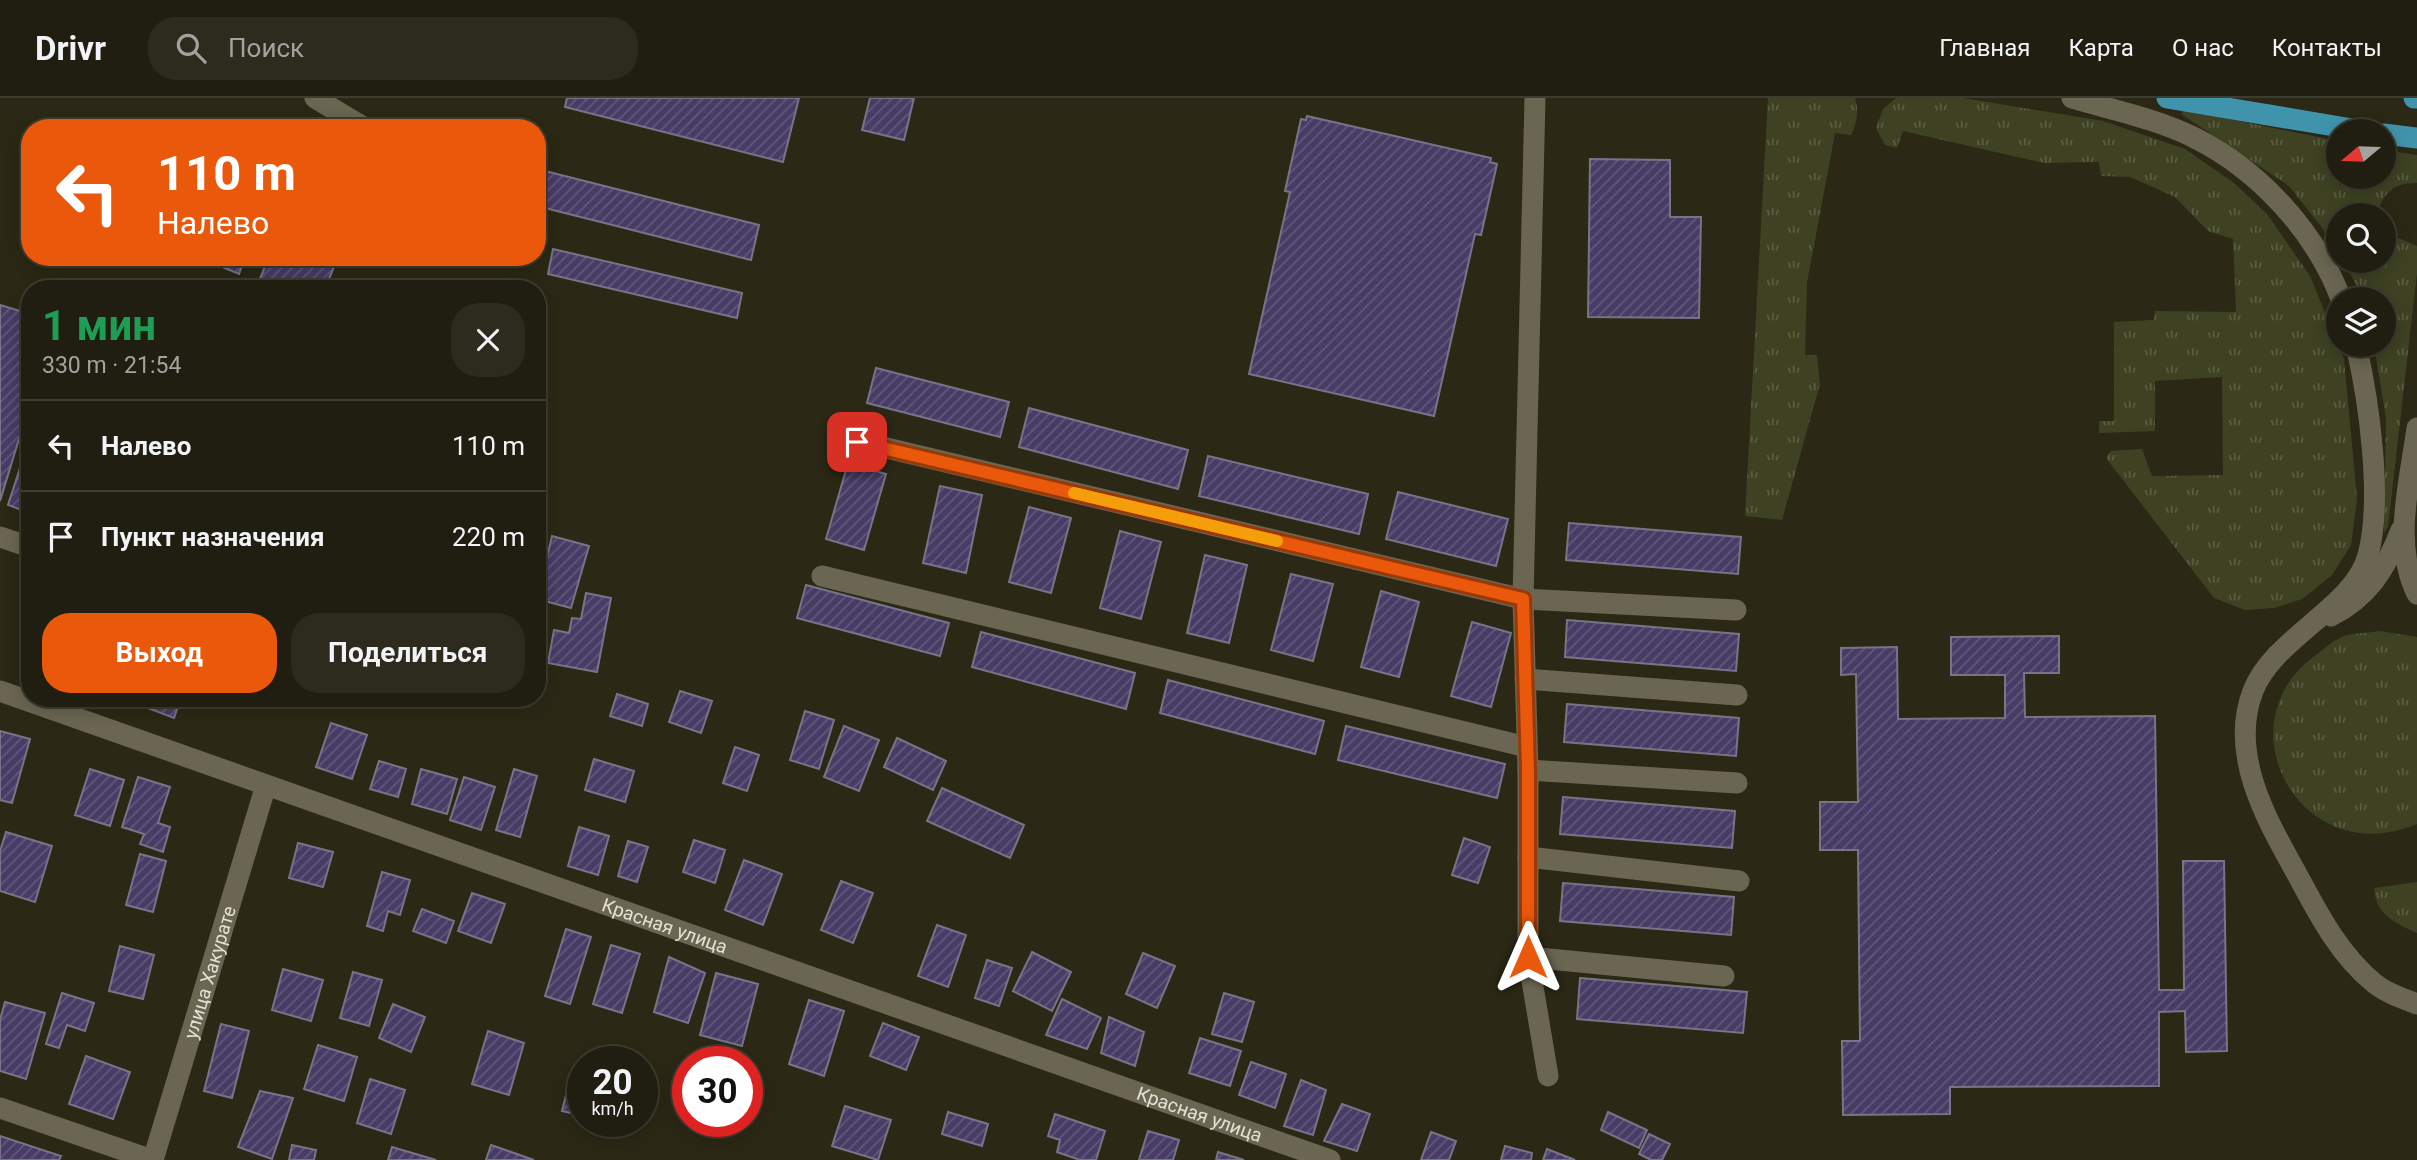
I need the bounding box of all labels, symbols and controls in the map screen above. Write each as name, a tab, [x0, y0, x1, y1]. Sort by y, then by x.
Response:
search box	[148, 17, 638, 80]
text: Drivr	[35, 29, 106, 68]
icon: search	[172, 29, 210, 67]
text: Поиск	[228, 33, 304, 63]
text: Главная	[1939, 34, 2030, 62]
text: Карта	[2068, 34, 2134, 62]
text: О нас	[2172, 34, 2234, 62]
text: Контакты	[2272, 34, 2382, 62]
north arrow	[2326, 119, 2396, 189]
map controls	[2326, 119, 2396, 357]
text: 110 m	[157, 145, 296, 202]
icon: left	[42, 147, 133, 238]
button: search	[2326, 203, 2396, 273]
text: Налево	[157, 204, 269, 242]
button: layers	[2326, 287, 2396, 357]
text: 1 мин	[42, 301, 156, 350]
button: close	[451, 303, 525, 377]
text: 330 m · 21:54	[42, 352, 181, 379]
pin	[827, 412, 887, 472]
icon: arrive	[838, 423, 876, 461]
icon: left	[42, 427, 80, 465]
text: Налево	[101, 431, 191, 461]
text: 110 m	[452, 431, 525, 461]
icon: arrive	[42, 518, 80, 556]
text: Пункт назначения	[101, 522, 325, 552]
text: 220 m	[452, 522, 525, 552]
button: Выход	[42, 613, 277, 693]
button: Поделиться	[291, 613, 525, 693]
street label: Красная улица	[599, 893, 731, 958]
street label: улица Хакурате	[179, 903, 240, 1042]
position arrow	[1491, 920, 1565, 994]
speed limit sign: 30	[672, 1046, 763, 1137]
text: 20	[592, 1062, 633, 1103]
street label: Красная улица	[1134, 1081, 1265, 1147]
text: km/h	[591, 1098, 634, 1119]

